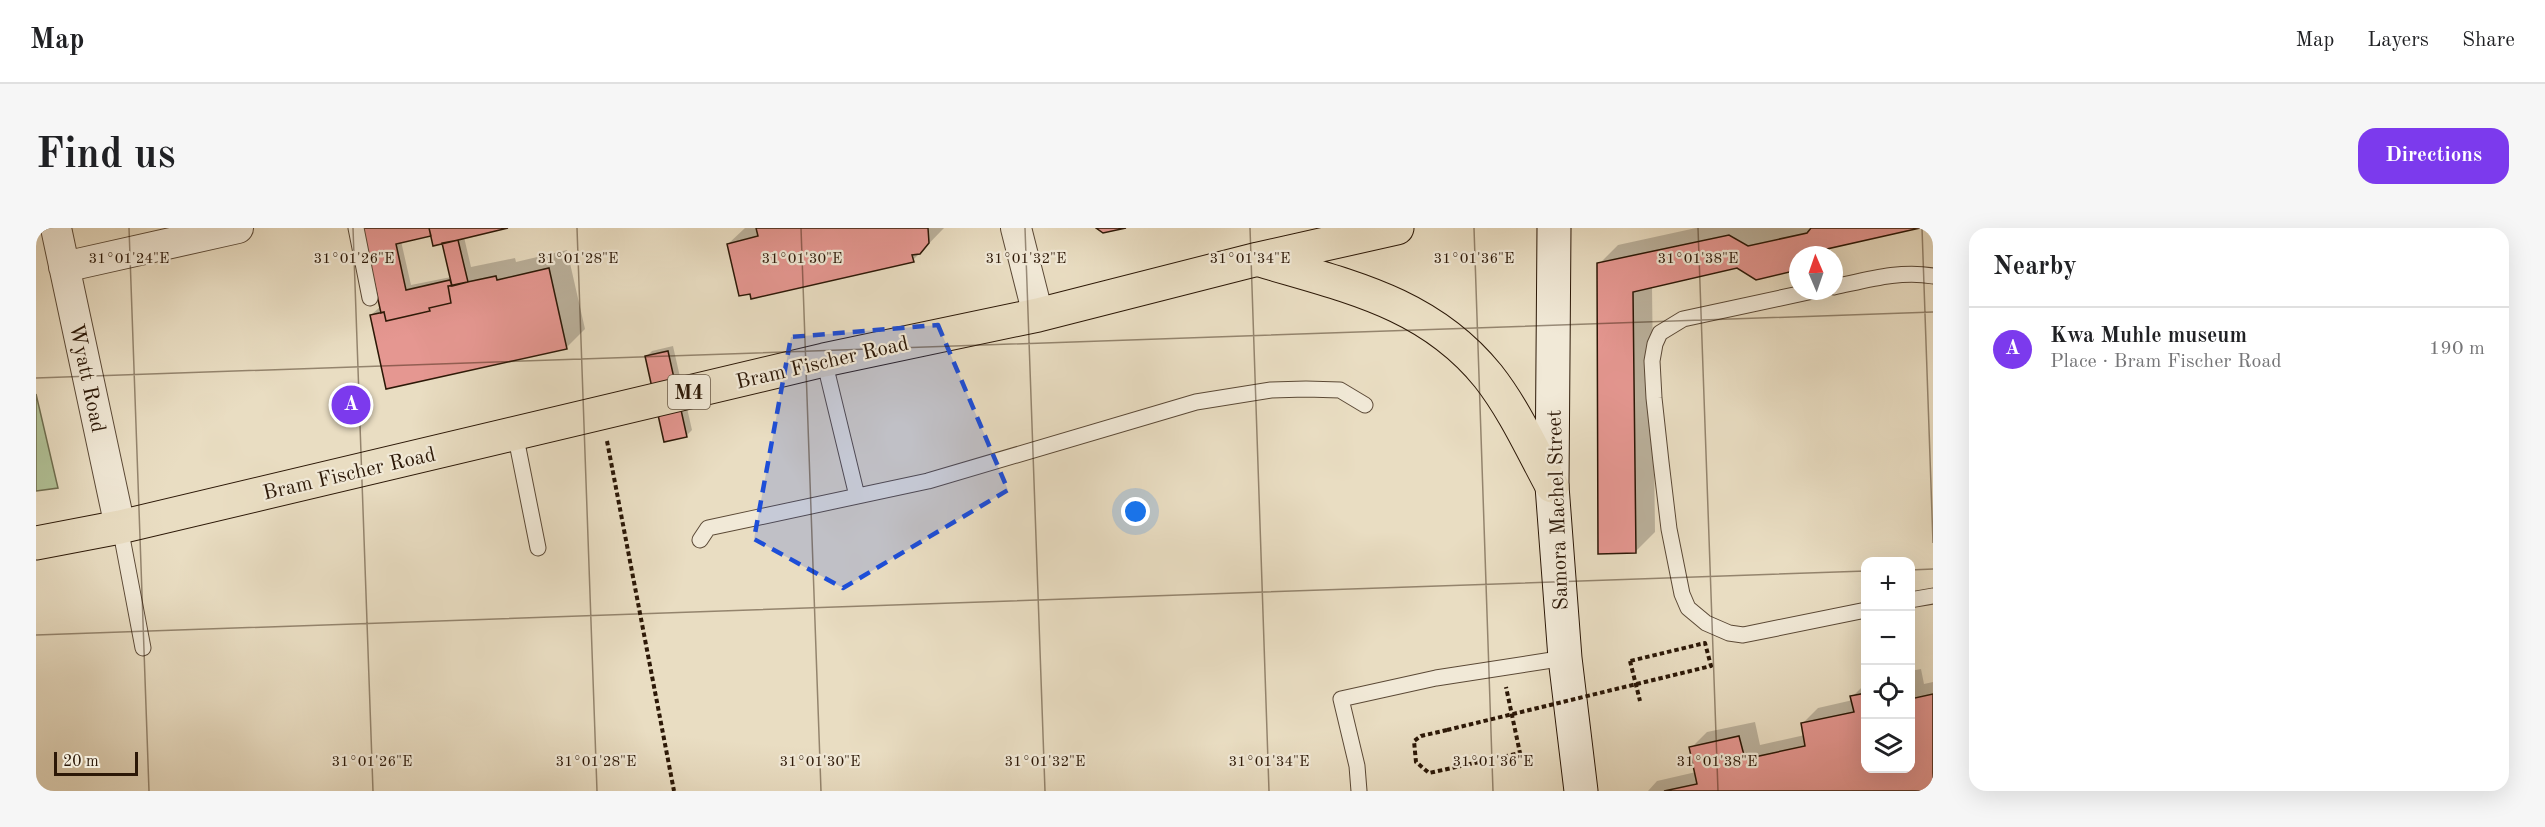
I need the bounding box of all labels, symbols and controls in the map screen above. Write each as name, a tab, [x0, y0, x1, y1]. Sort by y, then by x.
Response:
text: Map	[30, 27, 84, 55]
text: Map	[2295, 30, 2334, 51]
text: Layers	[2367, 30, 2429, 51]
text: Share	[2462, 30, 2515, 51]
button: Directions	[2358, 128, 2509, 184]
text: Find us	[36, 135, 175, 177]
north arrow	[1789, 246, 1843, 300]
text: 31°01'24"E	[89, 252, 169, 267]
text: 31°01'26"E	[314, 252, 394, 267]
text: 31°01'28"E	[538, 252, 618, 267]
text: 31°01'30"E	[762, 252, 842, 267]
text: 31°01'32"E	[986, 252, 1066, 267]
text: 31°01'34"E	[1210, 252, 1290, 267]
text: 31°01'36"E	[1434, 252, 1514, 267]
text: 31°01'38"E	[1658, 252, 1738, 267]
text: Nearby	[1993, 254, 2077, 280]
street label: Wyatt Road	[65, 322, 108, 435]
text: Kwa Muhle museum	[2050, 325, 2247, 347]
street label: Bram Fischer Road	[734, 333, 911, 394]
text: A	[2005, 339, 2020, 359]
text: 190 m	[2429, 339, 2485, 359]
text: Place · Bram Fischer Road	[2050, 352, 2282, 372]
road number: M4	[668, 375, 710, 409]
pin: A	[332, 382, 370, 428]
street label: Samora Machel Street	[1545, 409, 1572, 611]
street label: Bram Fischer Road	[261, 444, 438, 505]
your location	[1121, 497, 1150, 526]
map controls	[1861, 557, 1915, 773]
button: +	[1861, 557, 1915, 611]
button: −	[1861, 611, 1915, 665]
button: locate	[1861, 665, 1915, 719]
button: layers	[1861, 719, 1915, 773]
scale bar	[54, 749, 138, 776]
text: 20 m	[63, 754, 99, 770]
text: 31°01'26"E	[332, 755, 412, 770]
text: 31°01'28"E	[556, 755, 636, 770]
text: 31°01'30"E	[780, 755, 860, 770]
text: 31°01'32"E	[1005, 755, 1085, 770]
text: 31°01'34"E	[1229, 755, 1309, 770]
text: 31°01'36"E	[1453, 755, 1533, 770]
text: 31°01'38"E	[1677, 755, 1757, 770]

